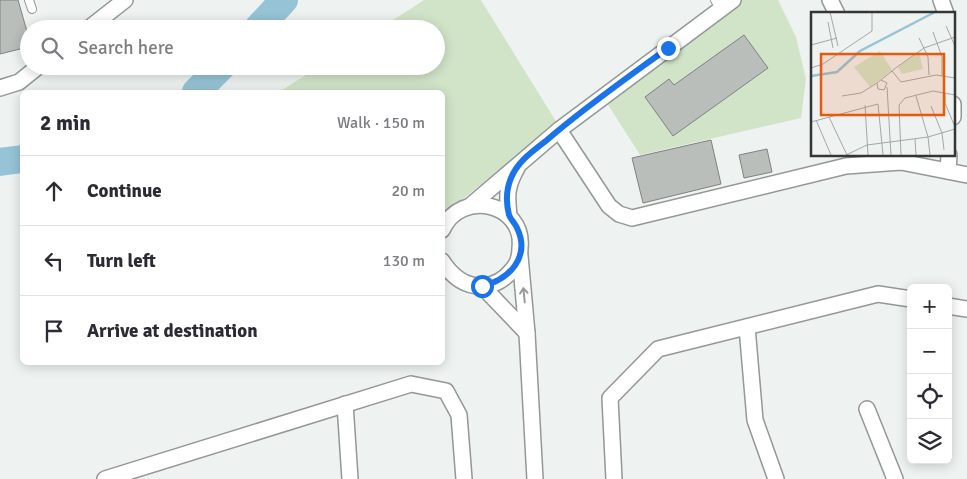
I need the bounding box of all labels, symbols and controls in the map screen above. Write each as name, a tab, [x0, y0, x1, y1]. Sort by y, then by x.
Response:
inset map	[811, 12, 954, 156]
search box	[20, 20, 445, 75]
icon: search	[38, 34, 66, 62]
text: Search here	[78, 36, 174, 60]
route end	[657, 37, 680, 60]
text: 2 min	[40, 110, 91, 136]
text: Walk · 150 m	[337, 113, 425, 133]
icon: ahead	[40, 177, 68, 205]
text: Continue	[87, 179, 162, 203]
text: 20 m	[391, 181, 425, 201]
icon: left	[40, 247, 68, 275]
text: Turn left	[87, 249, 156, 273]
text: 130 m	[383, 251, 425, 271]
route start	[471, 275, 494, 298]
map controls	[907, 284, 952, 464]
button: +	[907, 284, 952, 329]
one-way arrow	[519, 287, 528, 303]
icon: arrive	[40, 317, 68, 345]
text: Arrive at destination	[87, 319, 258, 343]
button: −	[907, 329, 952, 374]
button: locate	[907, 374, 952, 419]
button: layers	[907, 419, 952, 464]

